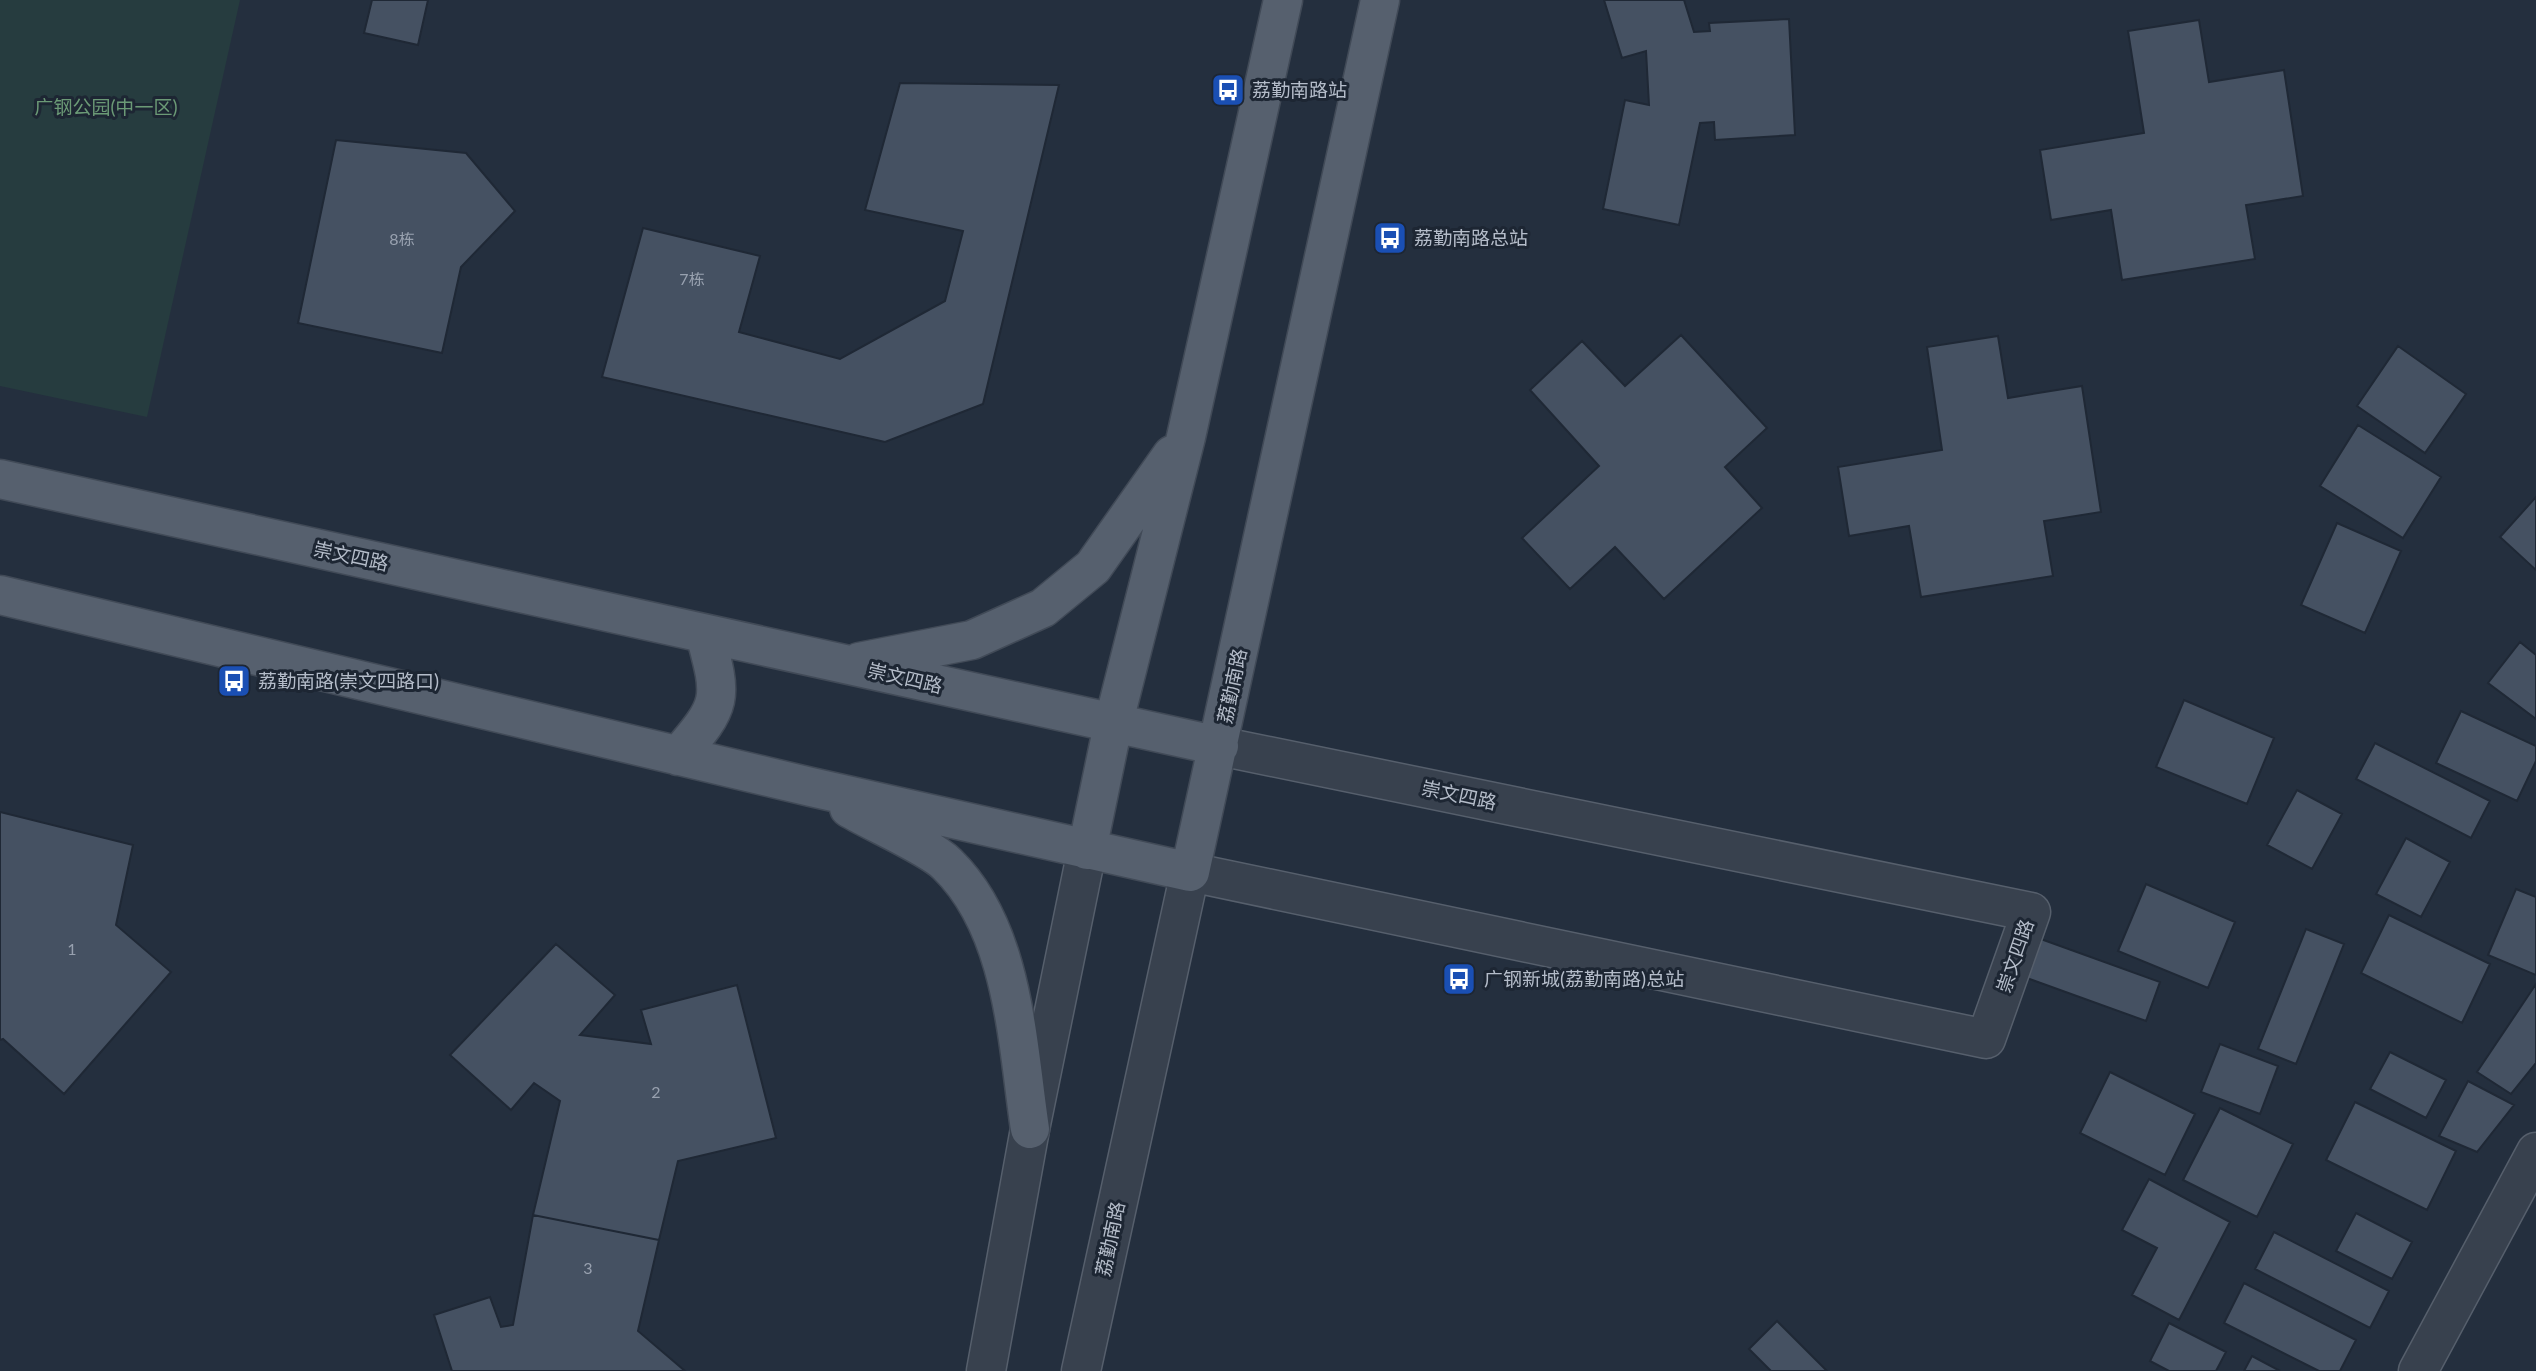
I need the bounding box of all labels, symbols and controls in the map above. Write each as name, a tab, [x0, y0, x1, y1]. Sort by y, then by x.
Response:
bus stop icon: 荔勤南路站	[1209, 71, 1247, 109]
place label: 荔勤南路站	[1252, 78, 1347, 101]
park label: 广钢公园(中一区)	[34, 95, 178, 118]
bus stop icon: 荔勤南路总站	[1371, 219, 1409, 257]
place label: 荔勤南路总站	[1414, 226, 1528, 249]
house number: 8栋	[389, 229, 415, 248]
house number: 7栋	[679, 269, 705, 288]
street label: 崇文四路	[312, 536, 391, 575]
street label: 荔勤南路	[1212, 646, 1251, 725]
street label: 崇文四路	[865, 658, 945, 697]
bus stop icon: 荔勤南路(崇文四路口)	[215, 662, 253, 700]
place label: 荔勤南路(崇文四路口)	[258, 669, 439, 692]
street label: 崇文四路	[1420, 775, 1499, 814]
street label: 崇文四路	[1991, 916, 2038, 996]
house number: 1	[67, 939, 77, 958]
bus stop icon: 广钢新城(荔勤南路)总站	[1440, 960, 1478, 998]
place label: 广钢新城(荔勤南路)总站	[1484, 967, 1684, 990]
house number: 2	[651, 1082, 661, 1101]
street label: 荔勤南路	[1090, 1199, 1129, 1278]
house number: 3	[583, 1258, 593, 1277]

